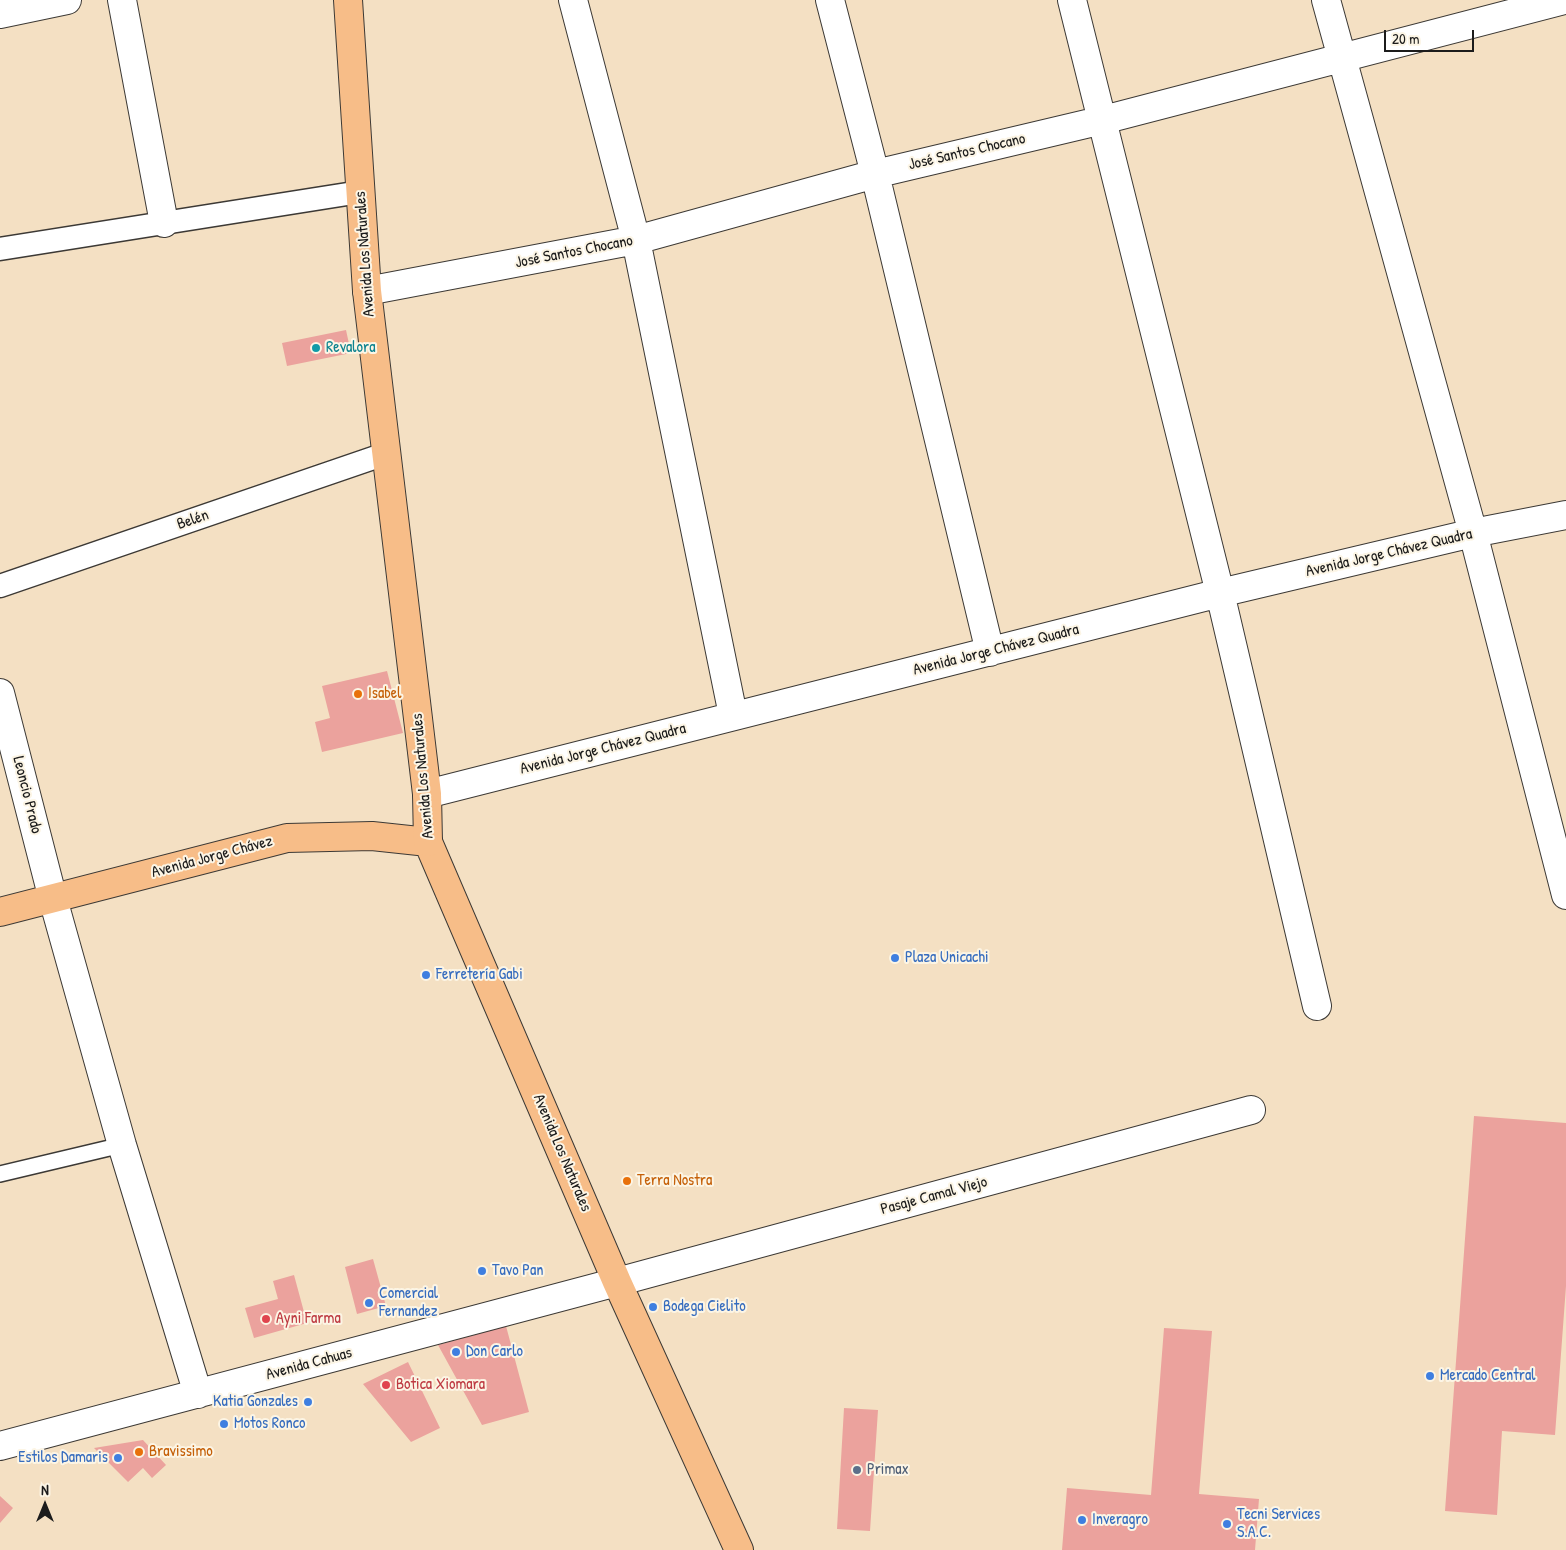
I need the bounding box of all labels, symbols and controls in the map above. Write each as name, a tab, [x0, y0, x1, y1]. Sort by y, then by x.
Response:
scale bar	[1386, 20, 1476, 52]
text: 20 m	[1392, 28, 1419, 49]
street label: José Santos Chocano	[907, 129, 1027, 175]
street label: Avenida Los Naturales	[351, 191, 379, 317]
street label: José Santos Chocano	[514, 231, 634, 273]
place label: Revalora	[326, 338, 375, 358]
marker: Revalora	[310, 342, 322, 354]
street label: Belén	[175, 506, 211, 534]
street label: Avenida Jorge Chávez Quadra	[1304, 525, 1474, 581]
street label: Avenida Jorge Chávez Quadra	[911, 620, 1081, 680]
place label: Isabel	[368, 684, 401, 704]
marker: Isabel	[352, 688, 364, 700]
street label: Avenida Los Naturales	[408, 713, 438, 839]
street label: Avenida Jorge Chávez Quadra	[518, 719, 688, 779]
street label: Leoncio Prado	[8, 754, 46, 836]
street label: Avenida Jorge Chávez	[149, 832, 275, 882]
place label: Plaza Unicachi	[905, 948, 989, 968]
marker: Plaza Unicachi	[889, 952, 901, 964]
place label: Ferretería Gabi	[436, 965, 523, 985]
marker: Ferretería Gabi	[420, 969, 432, 981]
street label: Avenida Los Naturales	[529, 1091, 595, 1215]
place label: Terra Nostra	[637, 1171, 712, 1191]
street label: Pasaje Camal Viejo	[879, 1173, 989, 1219]
marker: Terra Nostra	[621, 1175, 633, 1187]
place label: Tavo Pan	[492, 1261, 543, 1281]
marker: Tavo Pan	[476, 1265, 488, 1277]
place label: Comercial Fernandez	[379, 1284, 438, 1322]
marker: Comercial Fernandez	[363, 1297, 375, 1309]
place label: Bodega Cielito	[663, 1297, 746, 1317]
marker: Bodega Cielito	[647, 1301, 659, 1313]
place label: Ayni Farma	[276, 1309, 341, 1329]
marker: Ayni Farma	[260, 1313, 272, 1325]
place label: Don Carlo	[466, 1342, 523, 1362]
street label: Avenida Cahuas	[264, 1343, 354, 1385]
marker: Don Carlo	[450, 1346, 462, 1358]
place label: Mercado Central	[1440, 1366, 1535, 1386]
marker: Mercado Central	[1424, 1370, 1436, 1382]
place label: Botica Xiomara	[396, 1375, 485, 1395]
marker: Botica Xiomara	[380, 1379, 392, 1391]
place label: Katia Gonzales	[213, 1392, 298, 1412]
marker: Katia Gonzales	[302, 1396, 314, 1408]
place label: Motos Ronco	[234, 1414, 305, 1434]
marker: Motos Ronco	[218, 1418, 230, 1430]
place label: Bravissimo	[149, 1442, 213, 1462]
marker: Bravissimo	[133, 1446, 145, 1458]
place label: Estilos Damaris	[18, 1448, 108, 1468]
marker: Estilos Damaris	[112, 1452, 124, 1464]
place label: Primax	[867, 1460, 909, 1480]
marker: Primax	[851, 1464, 863, 1476]
north arrow	[20, 1480, 70, 1530]
text: N	[41, 1480, 49, 1499]
place label: Tecni Services S.A.C.	[1237, 1505, 1320, 1543]
place label: Inveragro	[1092, 1510, 1148, 1530]
marker: Inveragro	[1076, 1514, 1088, 1526]
marker: Tecni Services S.A.C.	[1221, 1518, 1233, 1530]

